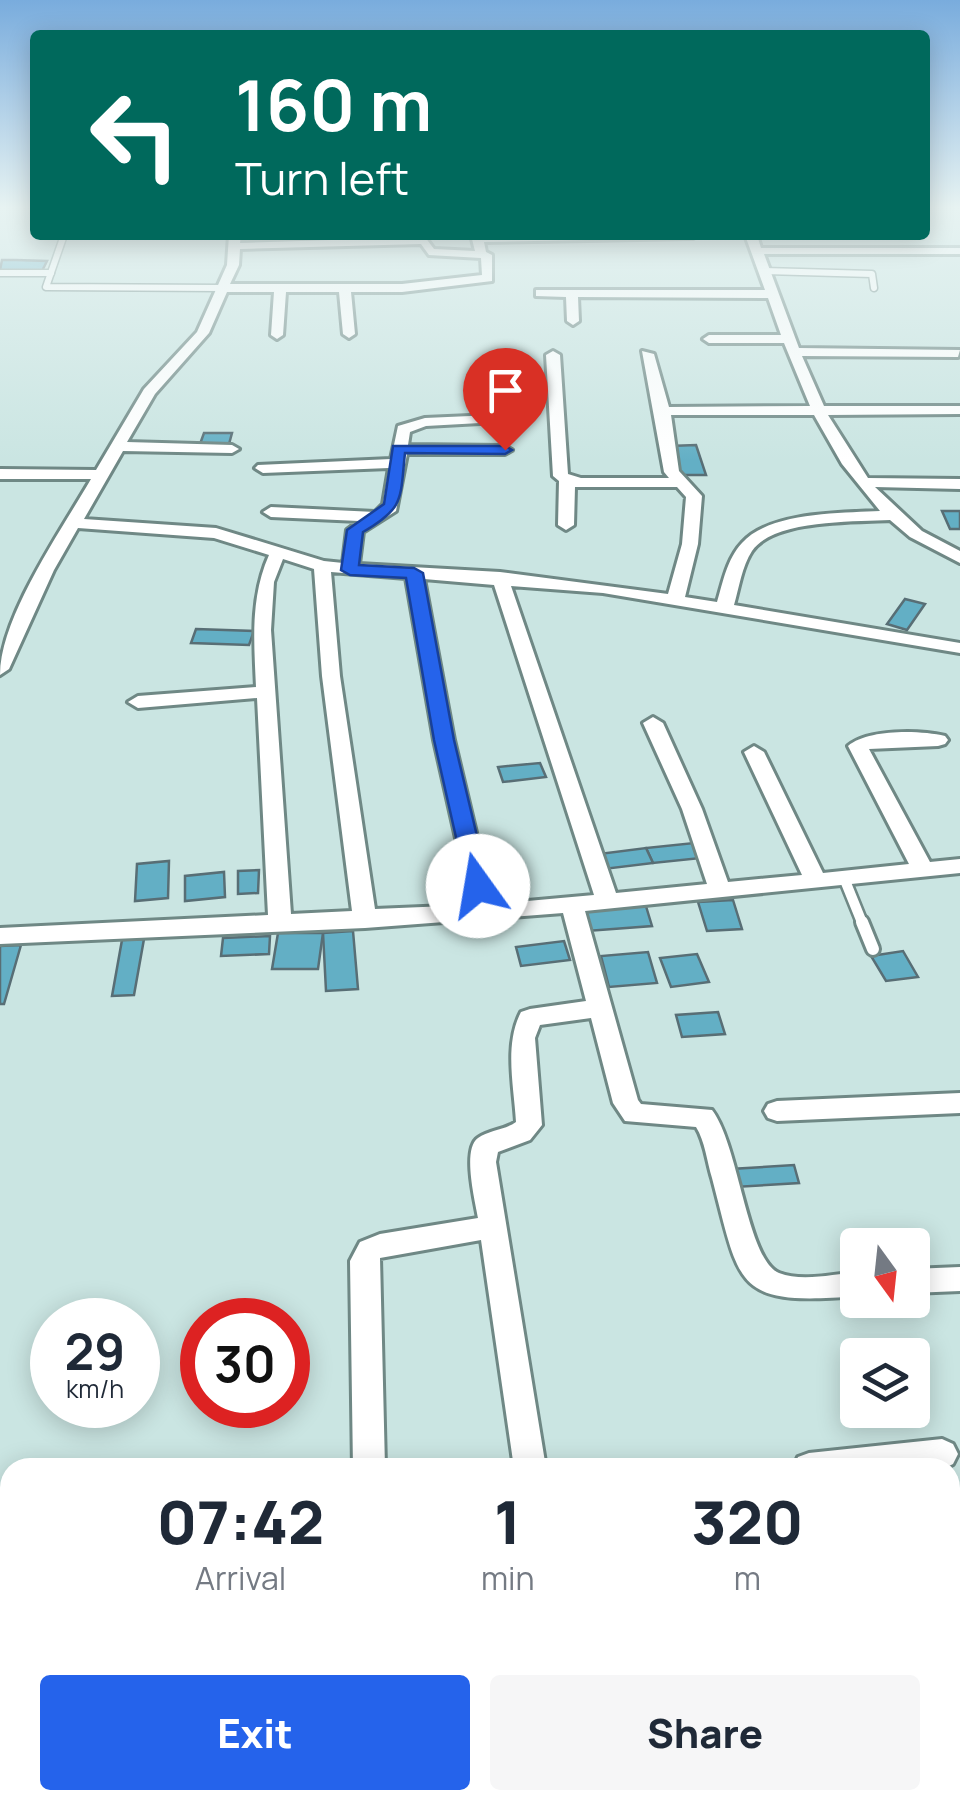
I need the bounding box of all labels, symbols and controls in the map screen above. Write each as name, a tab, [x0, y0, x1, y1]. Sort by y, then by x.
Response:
text: 160 m	[235, 56, 432, 152]
icon: left	[70, 70, 200, 200]
text: Turn left	[235, 147, 409, 209]
pin	[463, 348, 548, 451]
icon: arrive	[478, 363, 533, 418]
position arrow	[426, 834, 530, 938]
north arrow	[840, 1228, 930, 1318]
map controls	[840, 1228, 930, 1428]
speed limit sign: 30	[180, 1298, 310, 1428]
text: 29	[65, 1317, 125, 1385]
button: layers	[840, 1338, 930, 1428]
text: km/h	[66, 1371, 124, 1406]
text: 07:42	[157, 1480, 324, 1562]
text: 1	[494, 1480, 521, 1562]
text: 320	[691, 1480, 803, 1562]
text: Arrival	[195, 1556, 286, 1600]
text: min	[481, 1556, 535, 1600]
text: m	[734, 1556, 761, 1600]
button: Exit	[40, 1675, 470, 1790]
button: Share	[490, 1675, 920, 1790]

